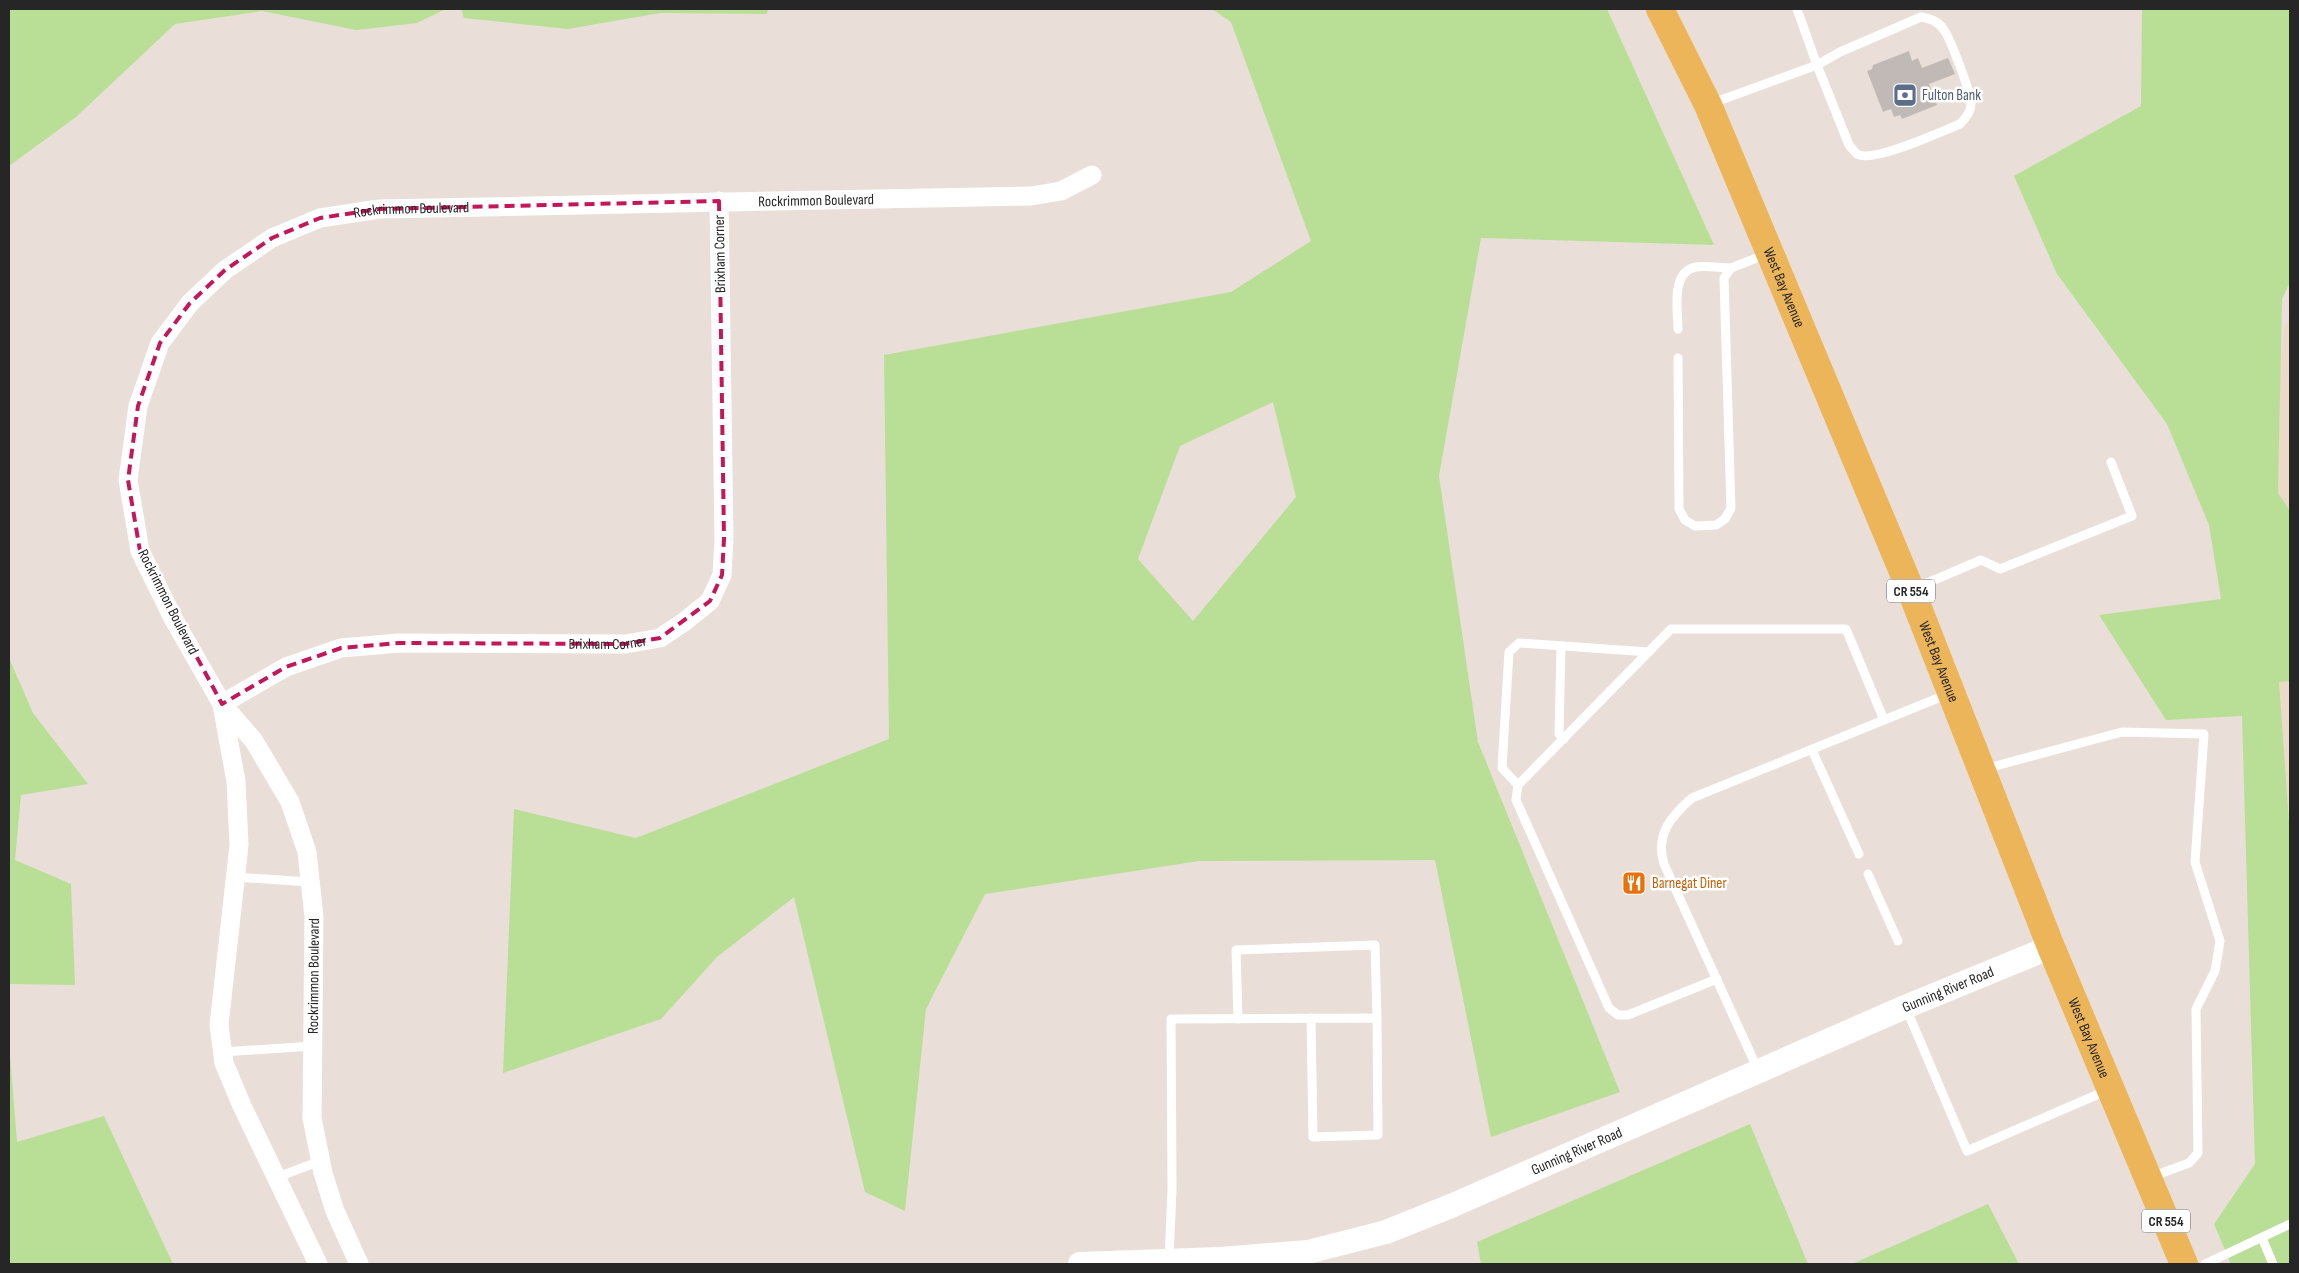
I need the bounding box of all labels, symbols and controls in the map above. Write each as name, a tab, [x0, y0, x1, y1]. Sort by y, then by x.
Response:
bank icon: Fulton Bank	[1892, 82, 1918, 108]
place label: Fulton Bank	[1922, 86, 1981, 105]
street label: Rockrimmon Boulevard	[758, 190, 874, 211]
street label: Rockrimmon Boulevard	[352, 198, 469, 222]
street label: Brixham Corner	[710, 214, 730, 293]
street label: West Bay Avenue	[1759, 244, 1809, 330]
street label: Rockrimmon Boulevard	[133, 546, 203, 658]
road number: CR 554	[1887, 580, 1935, 602]
street label: West Bay Avenue	[1915, 619, 1963, 705]
street label: Brixham Corner	[569, 631, 649, 654]
restaurant icon: Barnegat Diner	[1621, 870, 1647, 896]
place label: Barnegat Diner	[1652, 874, 1727, 893]
street label: Rockrimmon Boulevard	[303, 918, 323, 1034]
street label: Gunning River Road	[1899, 962, 1997, 1017]
street label: West Bay Avenue	[2064, 995, 2114, 1081]
street label: Gunning River Road	[1528, 1123, 1625, 1179]
road number: CR 554	[2142, 1210, 2190, 1232]

